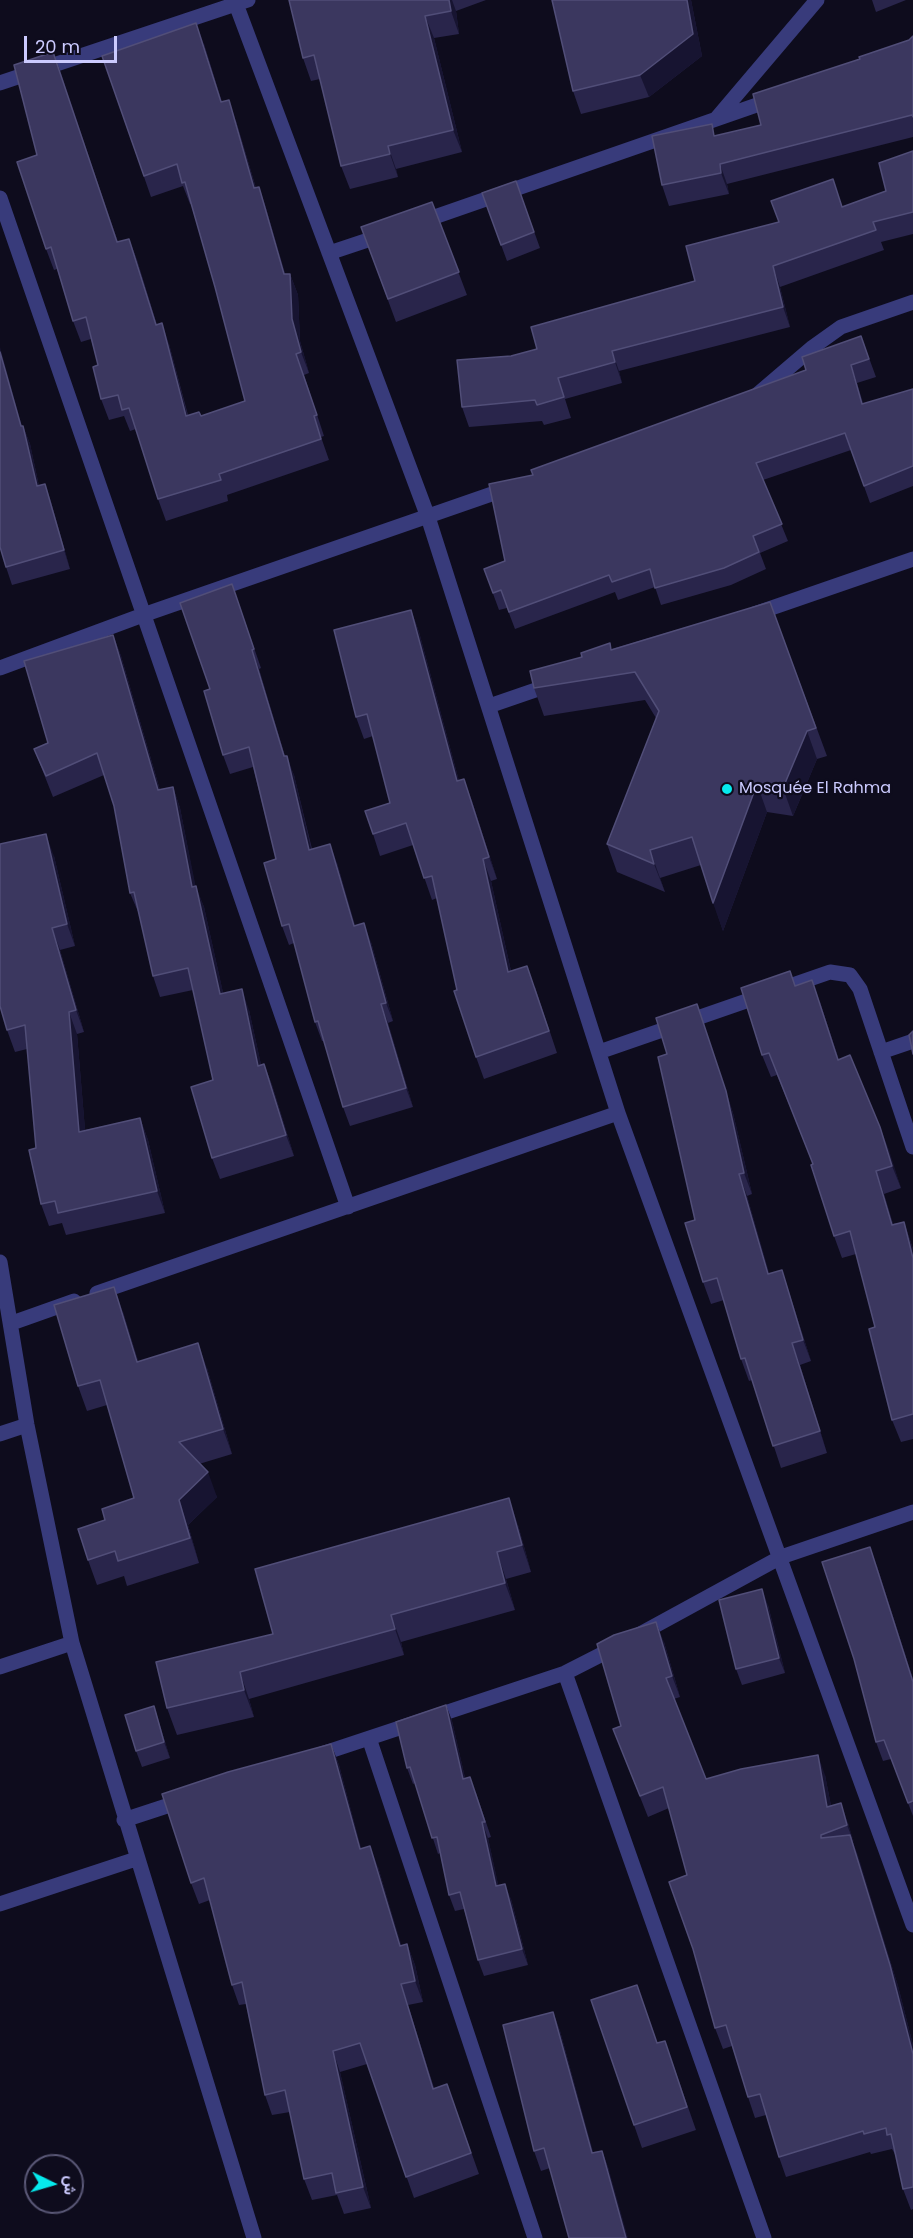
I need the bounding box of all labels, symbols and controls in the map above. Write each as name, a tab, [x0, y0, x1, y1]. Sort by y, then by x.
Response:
scale bar	[27, 24, 120, 62]
text: 20 m	[35, 34, 80, 59]
place label: Mosquée El Rahma	[739, 779, 891, 799]
marker: Mosquée El Rahma	[720, 782, 734, 796]
north arrow	[24, 2154, 84, 2214]
text: ش	[58, 2175, 83, 2196]

